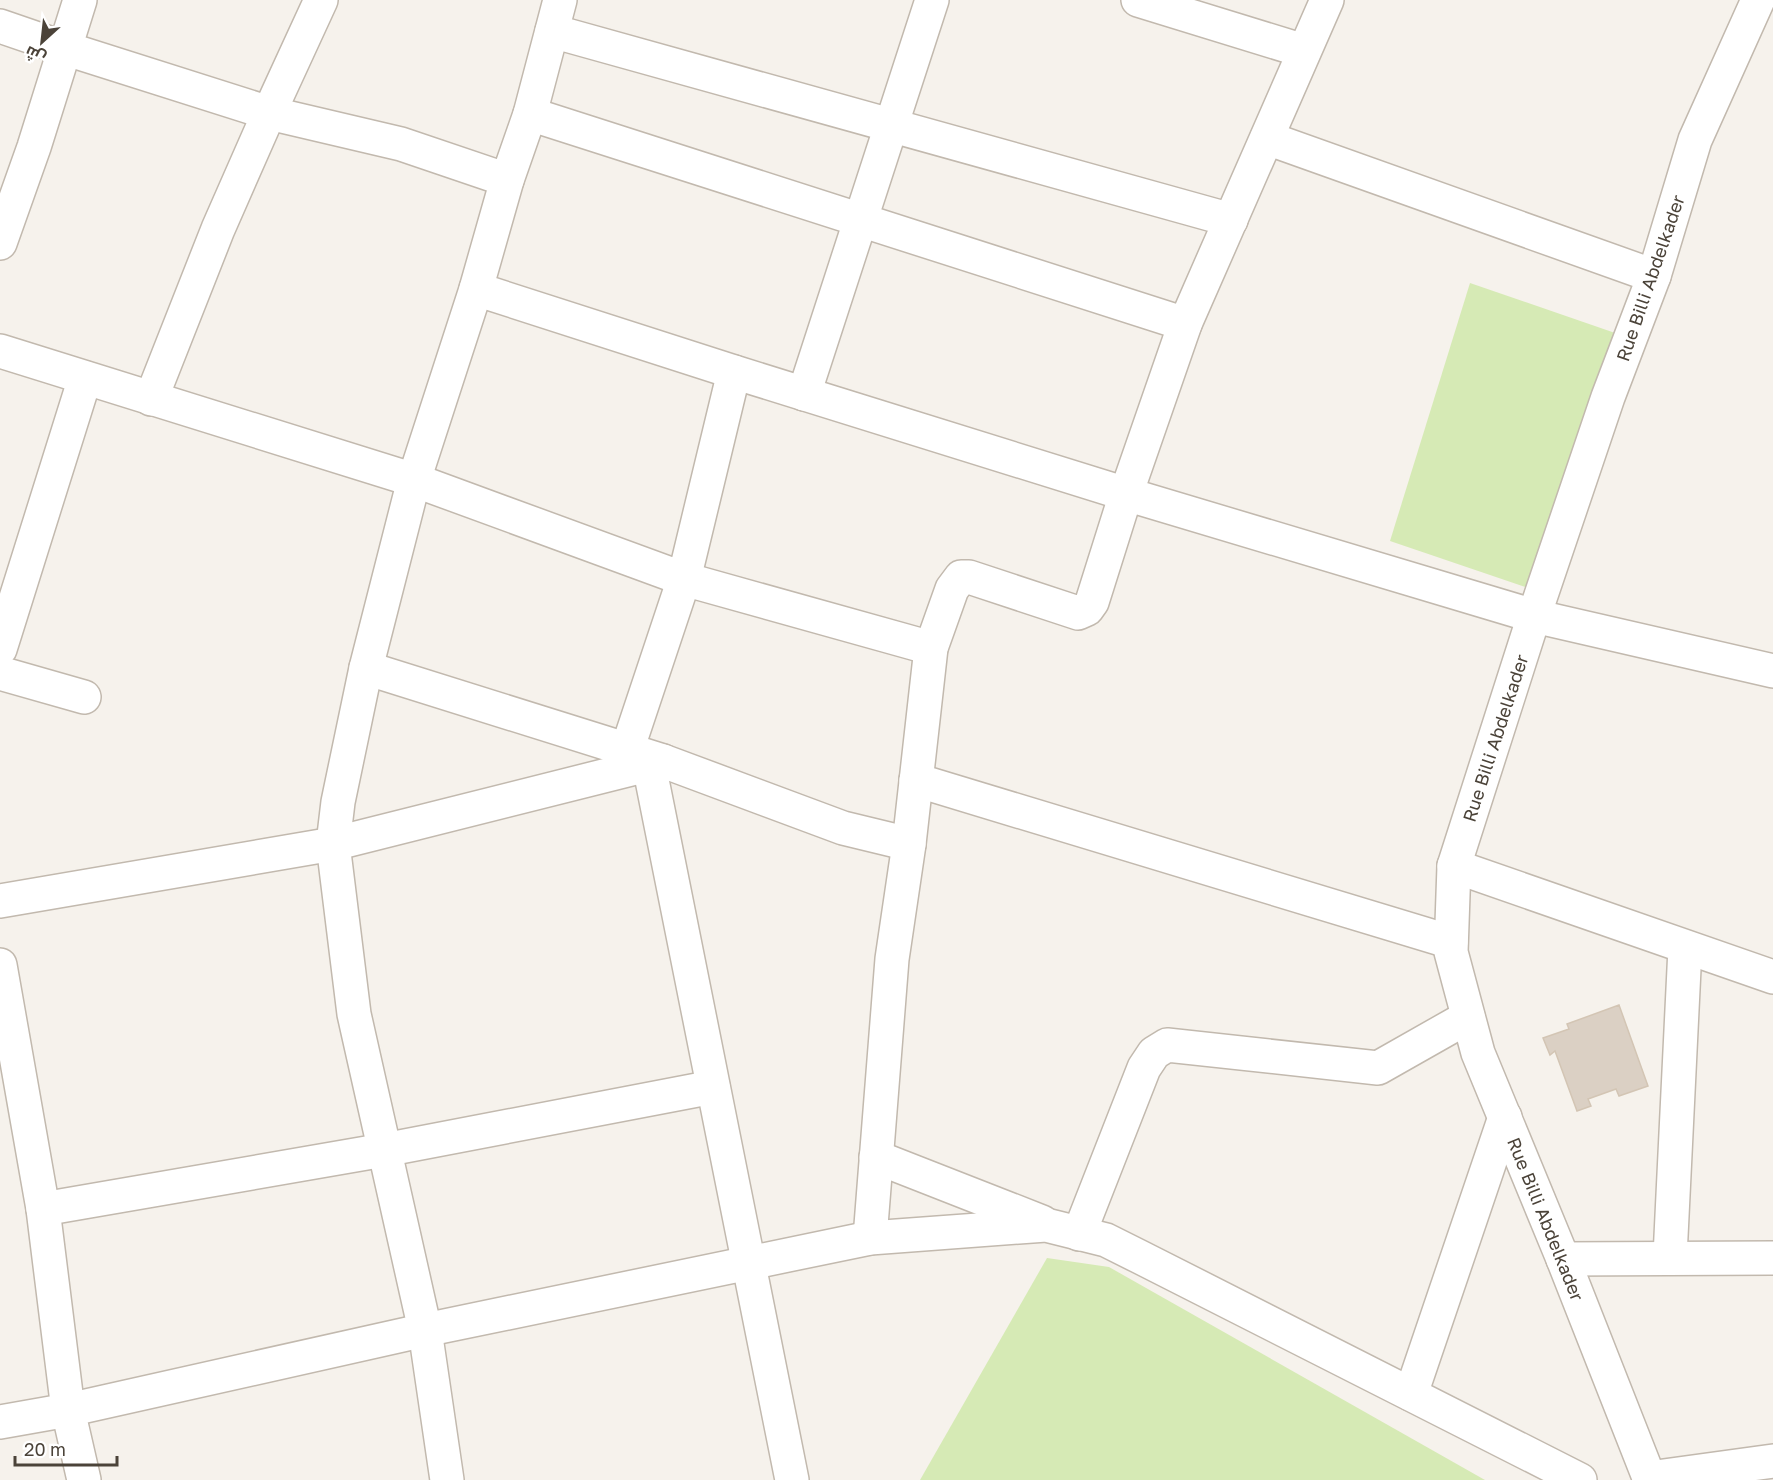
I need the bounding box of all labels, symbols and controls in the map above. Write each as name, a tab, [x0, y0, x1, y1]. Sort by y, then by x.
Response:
north arrow	[12, 12, 72, 72]
text: ش	[22, 42, 49, 69]
street label: Rue Billi Abdelkader	[1611, 192, 1689, 364]
street label: Rue Billi Abdelkader	[1458, 652, 1532, 824]
street label: Rue Billi Abdelkader	[1503, 1134, 1589, 1304]
scale bar	[15, 1429, 117, 1467]
text: 20 m	[24, 1438, 66, 1460]

